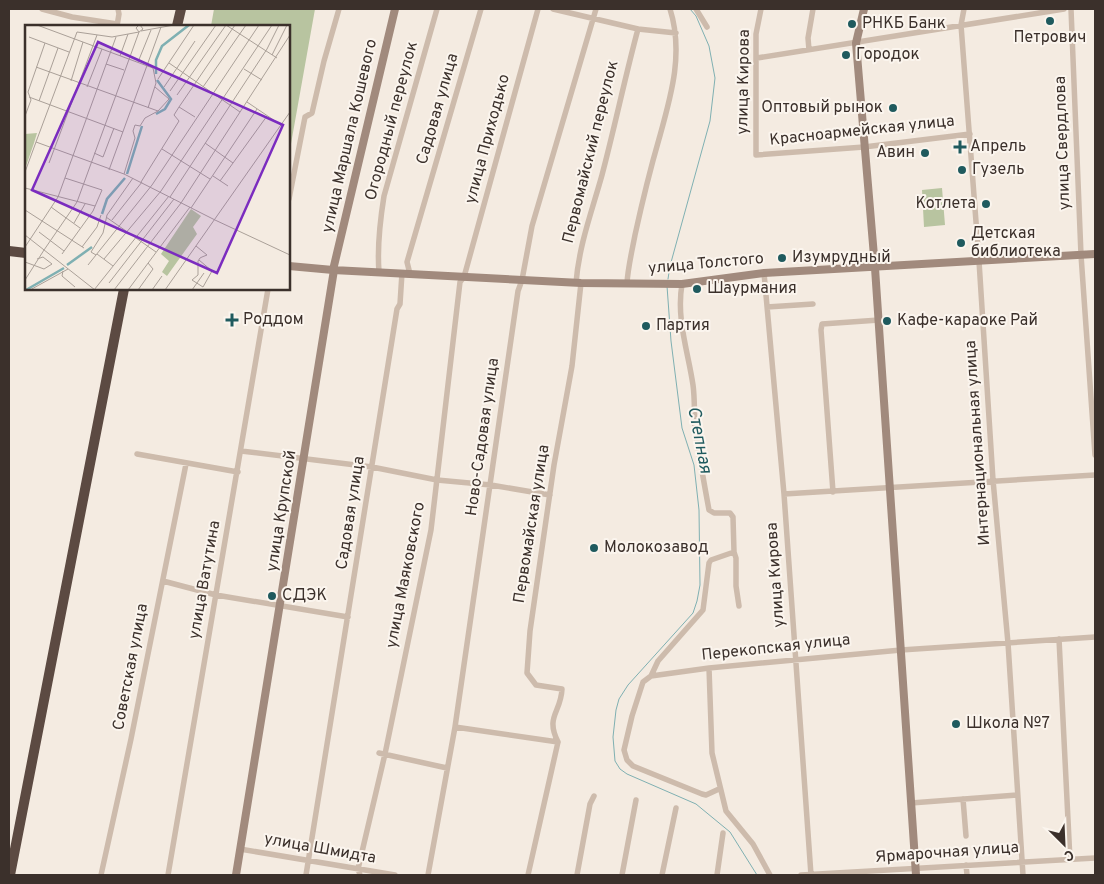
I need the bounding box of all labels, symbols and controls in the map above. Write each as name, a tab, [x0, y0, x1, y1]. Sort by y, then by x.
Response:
place label: РНКБ Банк	[862, 14, 946, 34]
marker: Петрович	[1044, 15, 1056, 27]
marker: РНКБ Банк	[846, 18, 858, 30]
inset map	[25, 25, 290, 290]
place label: Петрович	[1014, 28, 1086, 48]
street label: улица Кирова	[733, 29, 755, 135]
street label: улица Маршала Кошевого	[318, 37, 382, 235]
street label: Огородный переулок	[361, 39, 423, 203]
place label: Городок	[856, 45, 920, 65]
marker: Городок	[840, 49, 852, 61]
street label: Садовая улица	[413, 51, 463, 167]
street label: Первомайский переулок	[559, 58, 623, 246]
street label: улица Приходько	[461, 72, 515, 206]
street label: улица Свердлова	[1051, 76, 1075, 210]
place label: Оптовый рынок	[761, 98, 883, 118]
marker: Оптовый рынок	[887, 102, 899, 114]
street label: Красноармейская улица	[768, 111, 956, 151]
place label: Апрель	[970, 137, 1026, 157]
marker: Апрель	[954, 141, 966, 153]
place label: Авин	[876, 143, 915, 163]
marker: Авин	[919, 147, 931, 159]
place label: Гузель	[972, 160, 1025, 180]
marker: Гузель	[956, 164, 968, 176]
place label: Котлета	[916, 194, 976, 214]
marker: Котлета	[980, 198, 992, 210]
place label: Детская библиотека	[971, 224, 1061, 262]
marker: Детская библиотека	[955, 237, 967, 249]
place label: Изумрудный	[792, 248, 891, 268]
street label: улица Толстого	[647, 249, 765, 279]
marker: Изумрудный	[776, 252, 788, 264]
place label: Шаурмания	[707, 279, 797, 299]
marker: Шаурмания	[691, 283, 703, 295]
place label: Роддом	[243, 310, 304, 330]
place label: Кафе-караоке Рай	[897, 311, 1038, 331]
marker: Роддом	[225, 313, 239, 327]
marker: Кафе-караоке Рай	[881, 315, 893, 327]
place label: Партия	[656, 316, 710, 336]
marker: Партия	[640, 320, 652, 332]
street label: Интернациональная улица	[961, 340, 995, 546]
street label: Ново-Садовая улица	[462, 357, 504, 517]
water label: Степная	[681, 404, 717, 476]
street label: Первомайская улица	[510, 443, 554, 605]
street label: улица Крупской	[263, 449, 301, 573]
street label: Садовая улица	[332, 455, 370, 571]
street label: улица Маяковского	[382, 500, 430, 650]
street label: улица Ватутина	[185, 519, 225, 641]
street label: улица Кирова	[762, 522, 790, 628]
place label: Молокозавод	[604, 538, 709, 558]
marker: Молокозавод	[588, 542, 600, 554]
place label: СДЭК	[282, 586, 327, 606]
marker: СДЭК	[266, 590, 278, 602]
street label: Советская улица	[109, 602, 153, 732]
street label: Перекопская улица	[701, 630, 851, 666]
place label: Школа №7	[966, 714, 1050, 734]
marker: Школа №7	[950, 718, 962, 730]
north arrow	[1039, 819, 1089, 869]
street label: улица Шмидта	[262, 829, 378, 869]
street label: Ярмарочная улица	[874, 838, 1020, 868]
text: С	[1061, 845, 1076, 864]

